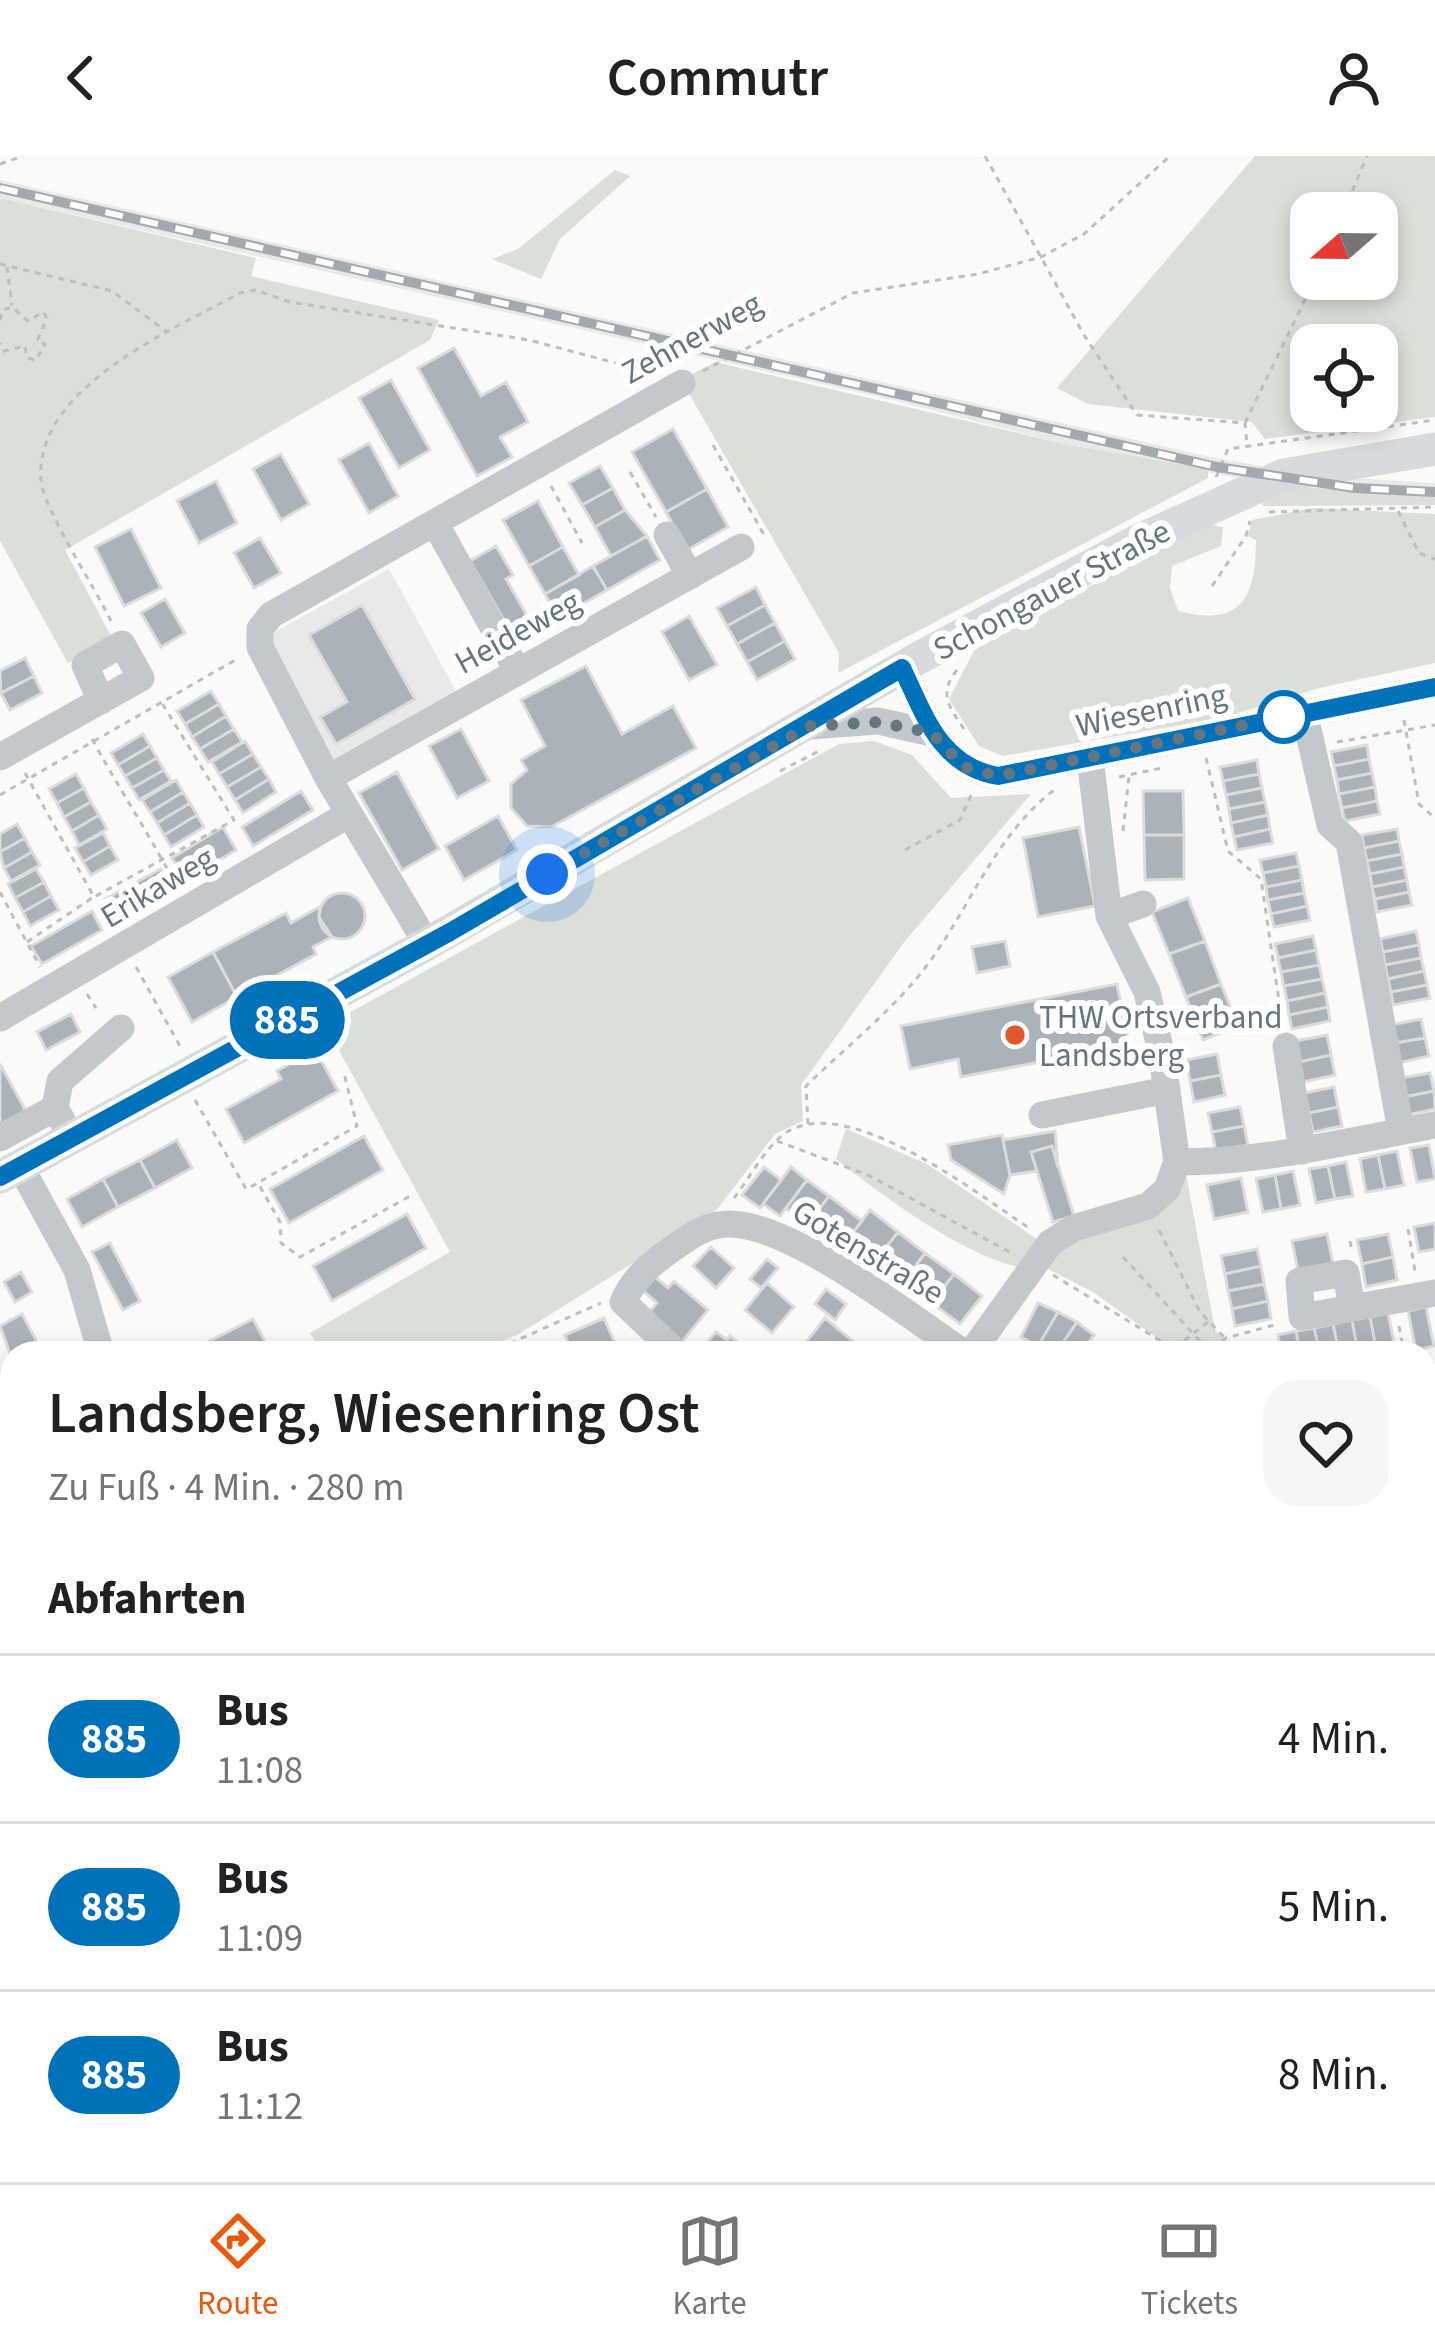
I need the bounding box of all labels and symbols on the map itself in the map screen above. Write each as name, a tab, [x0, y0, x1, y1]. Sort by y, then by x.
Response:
north arrow	[1290, 192, 1398, 300]
street label: Zehnerweg	[613, 280, 771, 396]
street label: Schongauer Straße	[925, 508, 1179, 673]
street label: Heideweg	[446, 578, 589, 686]
street label: Wiesenring	[1072, 672, 1231, 749]
unlabelled marker	[1259, 692, 1309, 742]
street label: Erikaweg	[92, 835, 224, 940]
your location	[517, 844, 577, 904]
line badge: 885	[218, 981, 356, 1059]
place label: THW Ortsverband Landsberg	[1039, 994, 1283, 1079]
marker: THW Ortsverband Landsberg	[1002, 1022, 1028, 1048]
street label: Gotenstraße	[783, 1188, 953, 1316]

